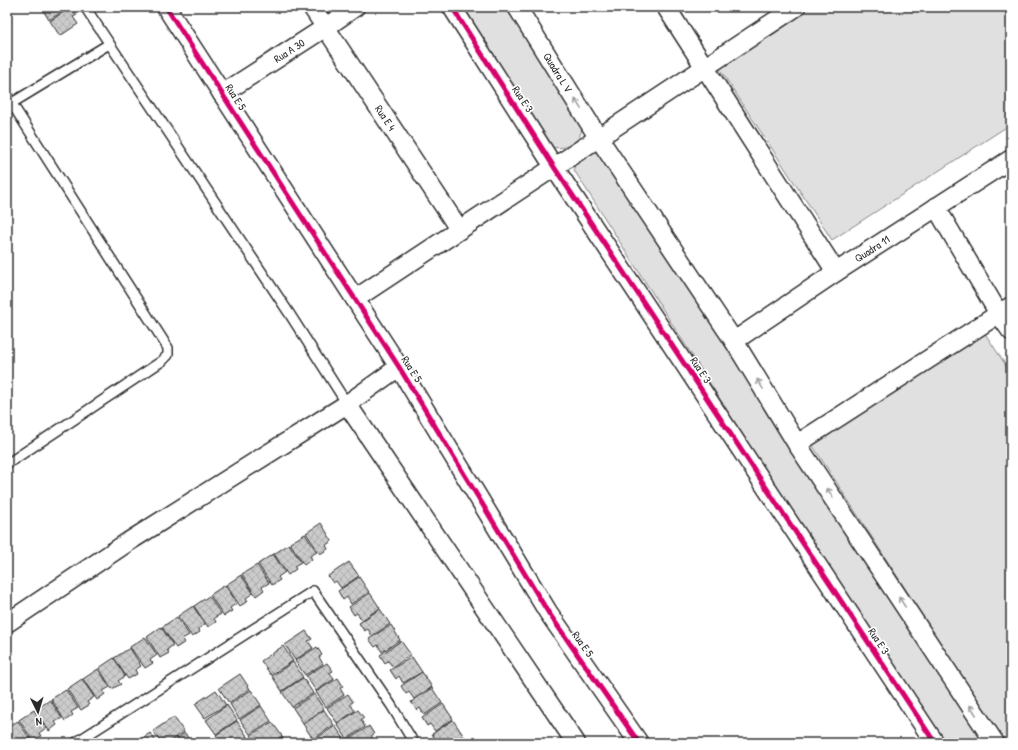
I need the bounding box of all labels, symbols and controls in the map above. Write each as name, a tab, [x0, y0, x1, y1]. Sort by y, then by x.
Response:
street label: Rua A 30	[271, 36, 307, 66]
street label: Quadra L V	[540, 50, 576, 95]
street label: Rua E 5	[222, 81, 250, 113]
street label: Rua E 3	[509, 83, 537, 115]
one-way arrow	[573, 98, 581, 110]
street label: Rua E 4	[372, 102, 399, 133]
street label: Quadra 11	[852, 232, 892, 265]
street label: Rua E 5	[399, 353, 426, 385]
street label: Rua E 3	[687, 354, 715, 386]
one-way arrow	[756, 378, 764, 390]
one-way arrow	[826, 488, 834, 499]
one-way arrow	[897, 596, 905, 608]
street label: Rua E 3	[865, 625, 893, 657]
street label: Rua E 5	[569, 628, 597, 660]
north arrow	[18, 692, 58, 732]
one-way arrow	[969, 705, 977, 716]
text: N	[35, 715, 42, 729]

